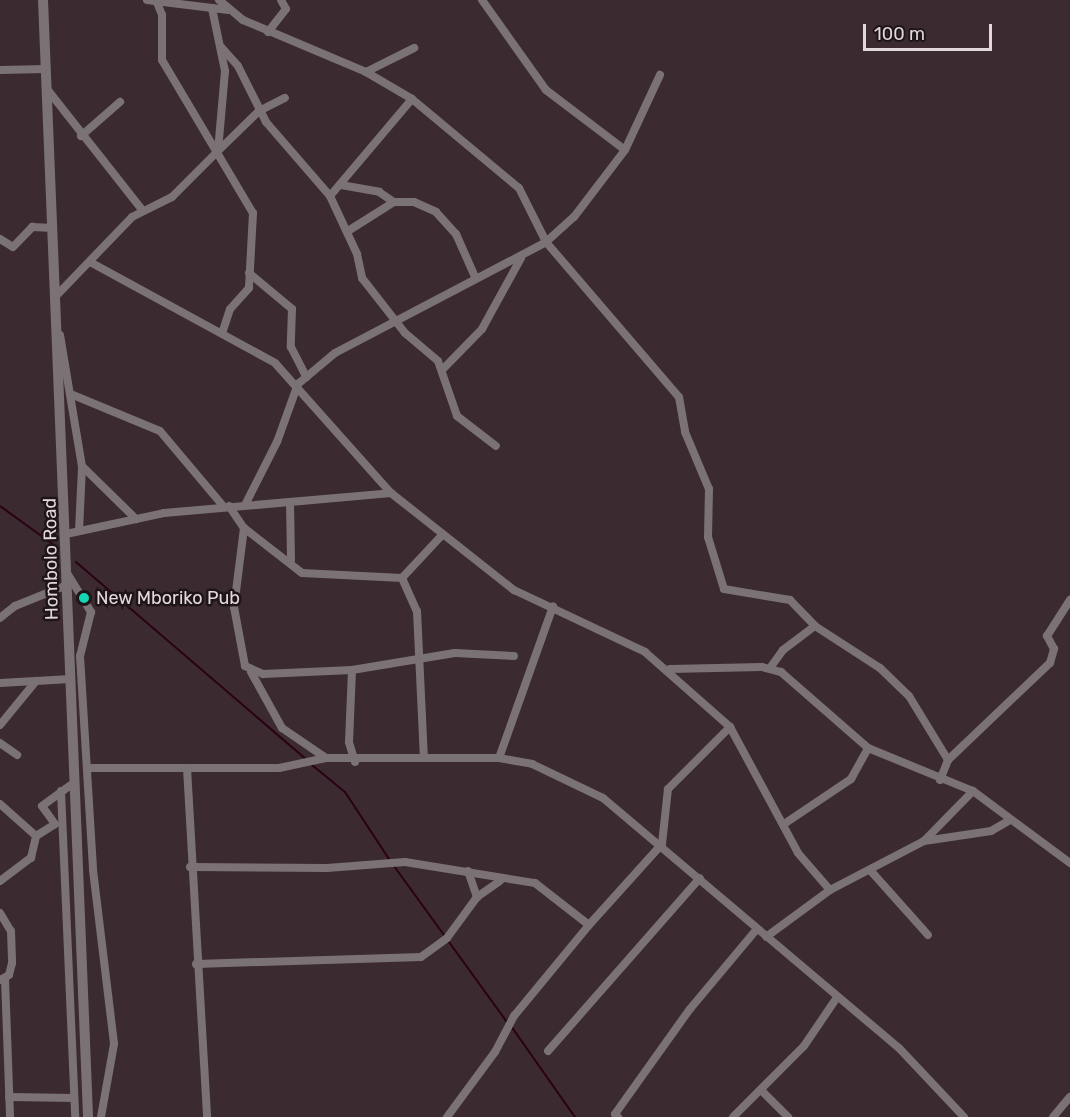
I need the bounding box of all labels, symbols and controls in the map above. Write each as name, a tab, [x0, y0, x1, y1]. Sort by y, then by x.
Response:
scale bar	[866, 12, 995, 50]
text: 100 m	[874, 23, 925, 45]
street label: Hombolo Road	[39, 498, 63, 620]
place label: New Mboriko Pub	[96, 587, 240, 609]
marker: New Mboriko Pub	[77, 591, 91, 605]

